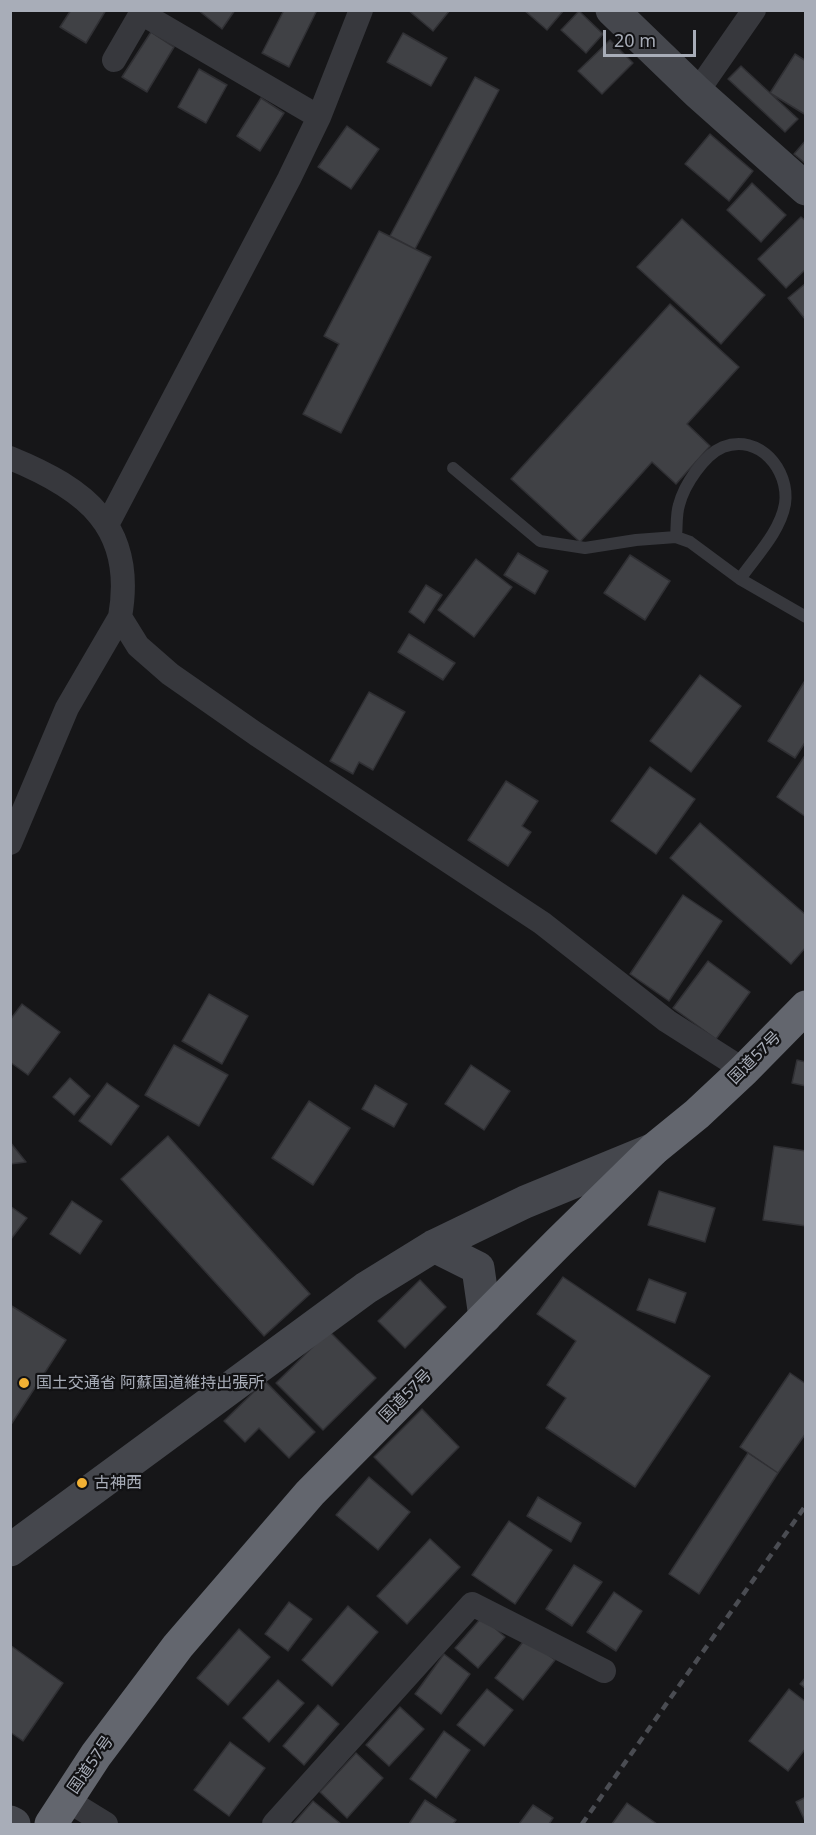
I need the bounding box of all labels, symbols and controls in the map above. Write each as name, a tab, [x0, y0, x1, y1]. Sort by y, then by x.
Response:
scale bar	[606, 18, 699, 56]
text: 20 m	[614, 28, 656, 52]
street label: 国道57号	[725, 1028, 785, 1088]
street label: 国道57号	[376, 1366, 436, 1426]
place label: 国土交通省 阿蘇国道維持出張所	[36, 1373, 264, 1393]
marker: 国土交通省 阿蘇国道維持出張所	[17, 1376, 31, 1390]
place label: 古神西	[94, 1473, 142, 1493]
marker: 古神西	[75, 1476, 89, 1490]
street label: 国道57号	[64, 1732, 118, 1798]

